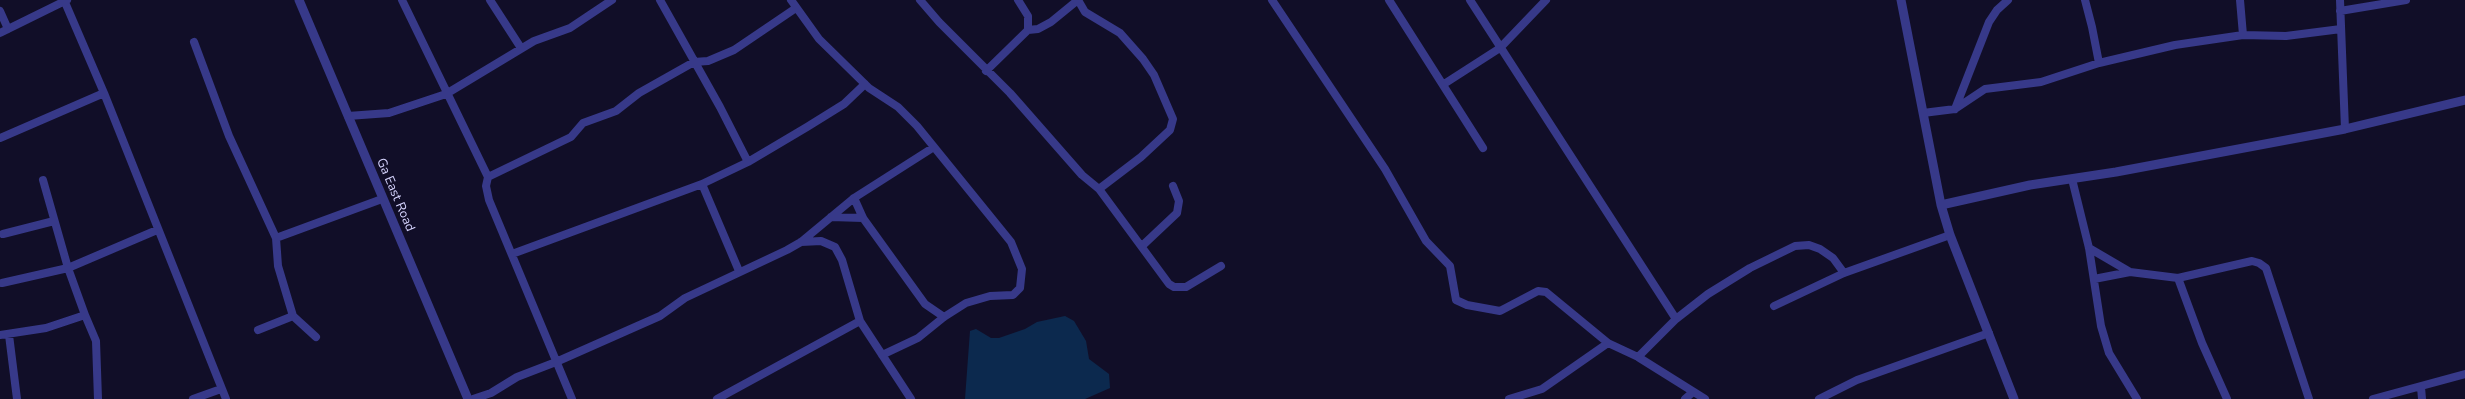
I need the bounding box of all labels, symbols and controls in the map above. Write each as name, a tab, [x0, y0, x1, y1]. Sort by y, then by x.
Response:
street label: Ga East Road	[373, 156, 417, 234]

